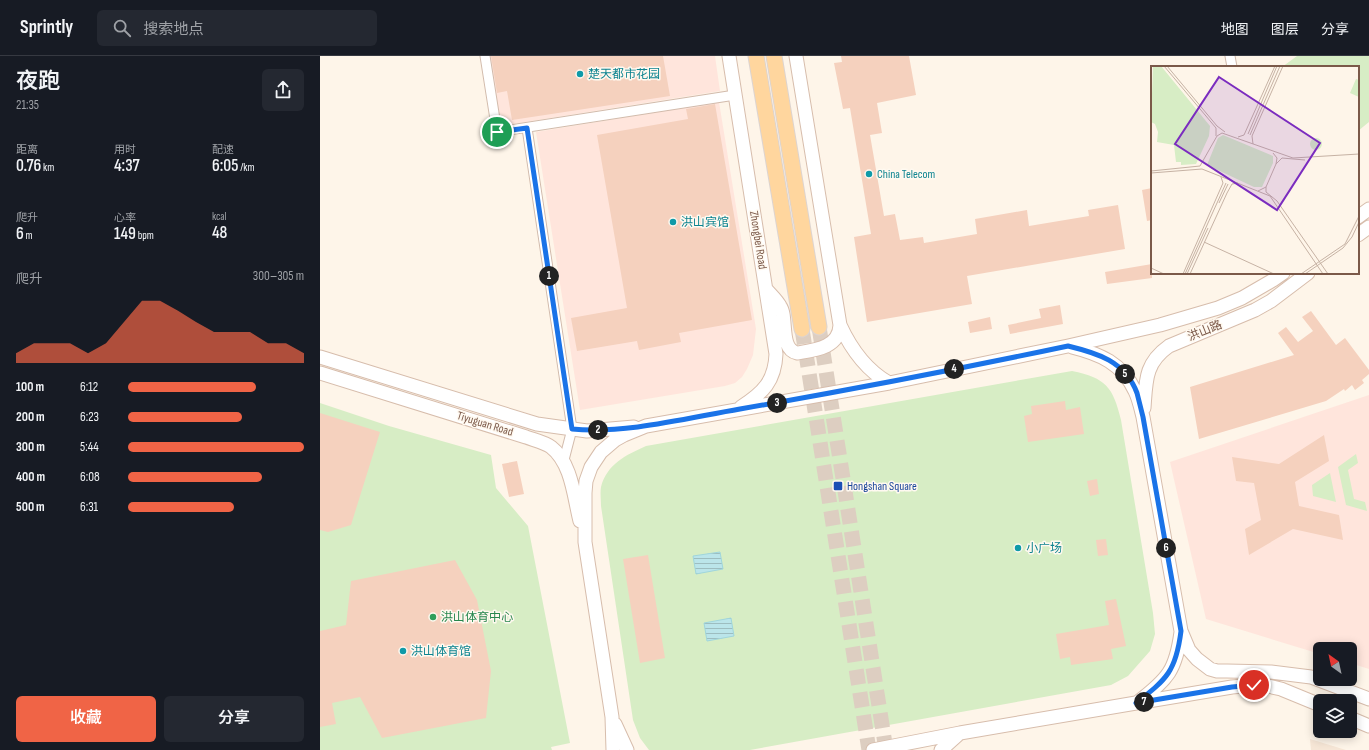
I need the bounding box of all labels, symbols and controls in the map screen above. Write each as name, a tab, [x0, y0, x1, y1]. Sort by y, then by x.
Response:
search box	[97, 10, 377, 46]
text: Sprintly	[20, 16, 73, 39]
icon: search	[111, 17, 133, 39]
text: 搜索地点	[143, 20, 203, 39]
text: 地图	[1221, 21, 1249, 38]
text: 图层	[1271, 21, 1299, 38]
text: 分享	[1321, 21, 1349, 38]
inset map	[1151, 66, 1359, 274]
place label: 楚天都市花园	[588, 67, 660, 82]
text: 夜跑	[16, 68, 60, 95]
button: share	[262, 69, 304, 111]
marker: 楚天都市花园	[575, 69, 585, 79]
text: 21:35	[16, 97, 39, 113]
pin	[480, 115, 514, 149]
icon: arrive	[486, 121, 508, 143]
text: 距离	[16, 143, 38, 156]
text: 用时	[114, 143, 136, 156]
text: 配速	[212, 143, 234, 156]
text: 0.76	[16, 156, 41, 176]
text: 4:37	[114, 156, 140, 176]
text: 6:05	[212, 156, 238, 176]
text: km	[41, 161, 54, 174]
text: /km	[238, 161, 254, 174]
place label: China Telecom	[877, 167, 936, 182]
marker: China Telecom	[864, 169, 874, 179]
text: kcal	[212, 210, 227, 223]
street label: Zhongbei Road	[746, 210, 770, 270]
text: 爬升	[16, 211, 38, 224]
text: 心率	[114, 211, 136, 224]
place label: 洪山宾馆	[681, 215, 729, 230]
marker: 洪山宾馆	[668, 217, 678, 227]
text: 48	[212, 223, 227, 243]
text: 6	[16, 224, 24, 244]
text: 149	[114, 224, 136, 244]
text: m	[24, 229, 33, 242]
text: bpm	[136, 229, 154, 242]
pin: 1	[539, 266, 559, 286]
text: 300–305 m	[253, 268, 304, 284]
text: 1	[547, 269, 551, 282]
text: 爬升	[16, 271, 42, 287]
street label: 洪山路	[1185, 317, 1225, 345]
pin: 4	[944, 359, 964, 379]
text: 4	[951, 362, 957, 375]
pin: 5	[1115, 364, 1135, 384]
text: 5	[1123, 367, 1127, 380]
text: 100 m	[16, 379, 44, 395]
text: 6:12	[80, 379, 98, 395]
pin: 3	[767, 393, 787, 413]
text: 3	[775, 396, 779, 409]
street label: Tiyuguan Road	[455, 408, 515, 440]
text: 200 m	[16, 409, 45, 425]
text: 6:23	[80, 409, 99, 425]
pin: 2	[588, 420, 608, 440]
text: 2	[596, 423, 600, 436]
text: 300 m	[16, 439, 45, 455]
text: 5:44	[80, 439, 99, 455]
text: 400 m	[16, 469, 45, 485]
text: 6:08	[80, 469, 100, 485]
place label: Hongshan Square	[847, 479, 917, 494]
marker: Hongshan Square	[832, 480, 844, 492]
text: 500 m	[16, 499, 45, 515]
text: 6:31	[80, 499, 98, 515]
pin: 6	[1156, 538, 1176, 558]
place label: 小广场	[1026, 541, 1062, 556]
text: 6	[1163, 541, 1169, 554]
marker: 小广场	[1013, 543, 1023, 553]
place label: 洪山体育中心	[441, 610, 513, 625]
marker: 洪山体育中心	[428, 612, 438, 622]
north arrow	[1313, 642, 1357, 686]
map controls	[1313, 642, 1357, 738]
place label: 洪山体育馆	[411, 644, 471, 659]
marker: 洪山体育馆	[398, 646, 408, 656]
pin	[1237, 668, 1271, 702]
icon: check	[1243, 674, 1265, 696]
pin: 7	[1134, 692, 1154, 712]
button: layers	[1313, 694, 1357, 738]
text: 7	[1142, 695, 1146, 708]
button: 收藏	[16, 696, 156, 742]
button: 分享	[164, 696, 304, 742]

